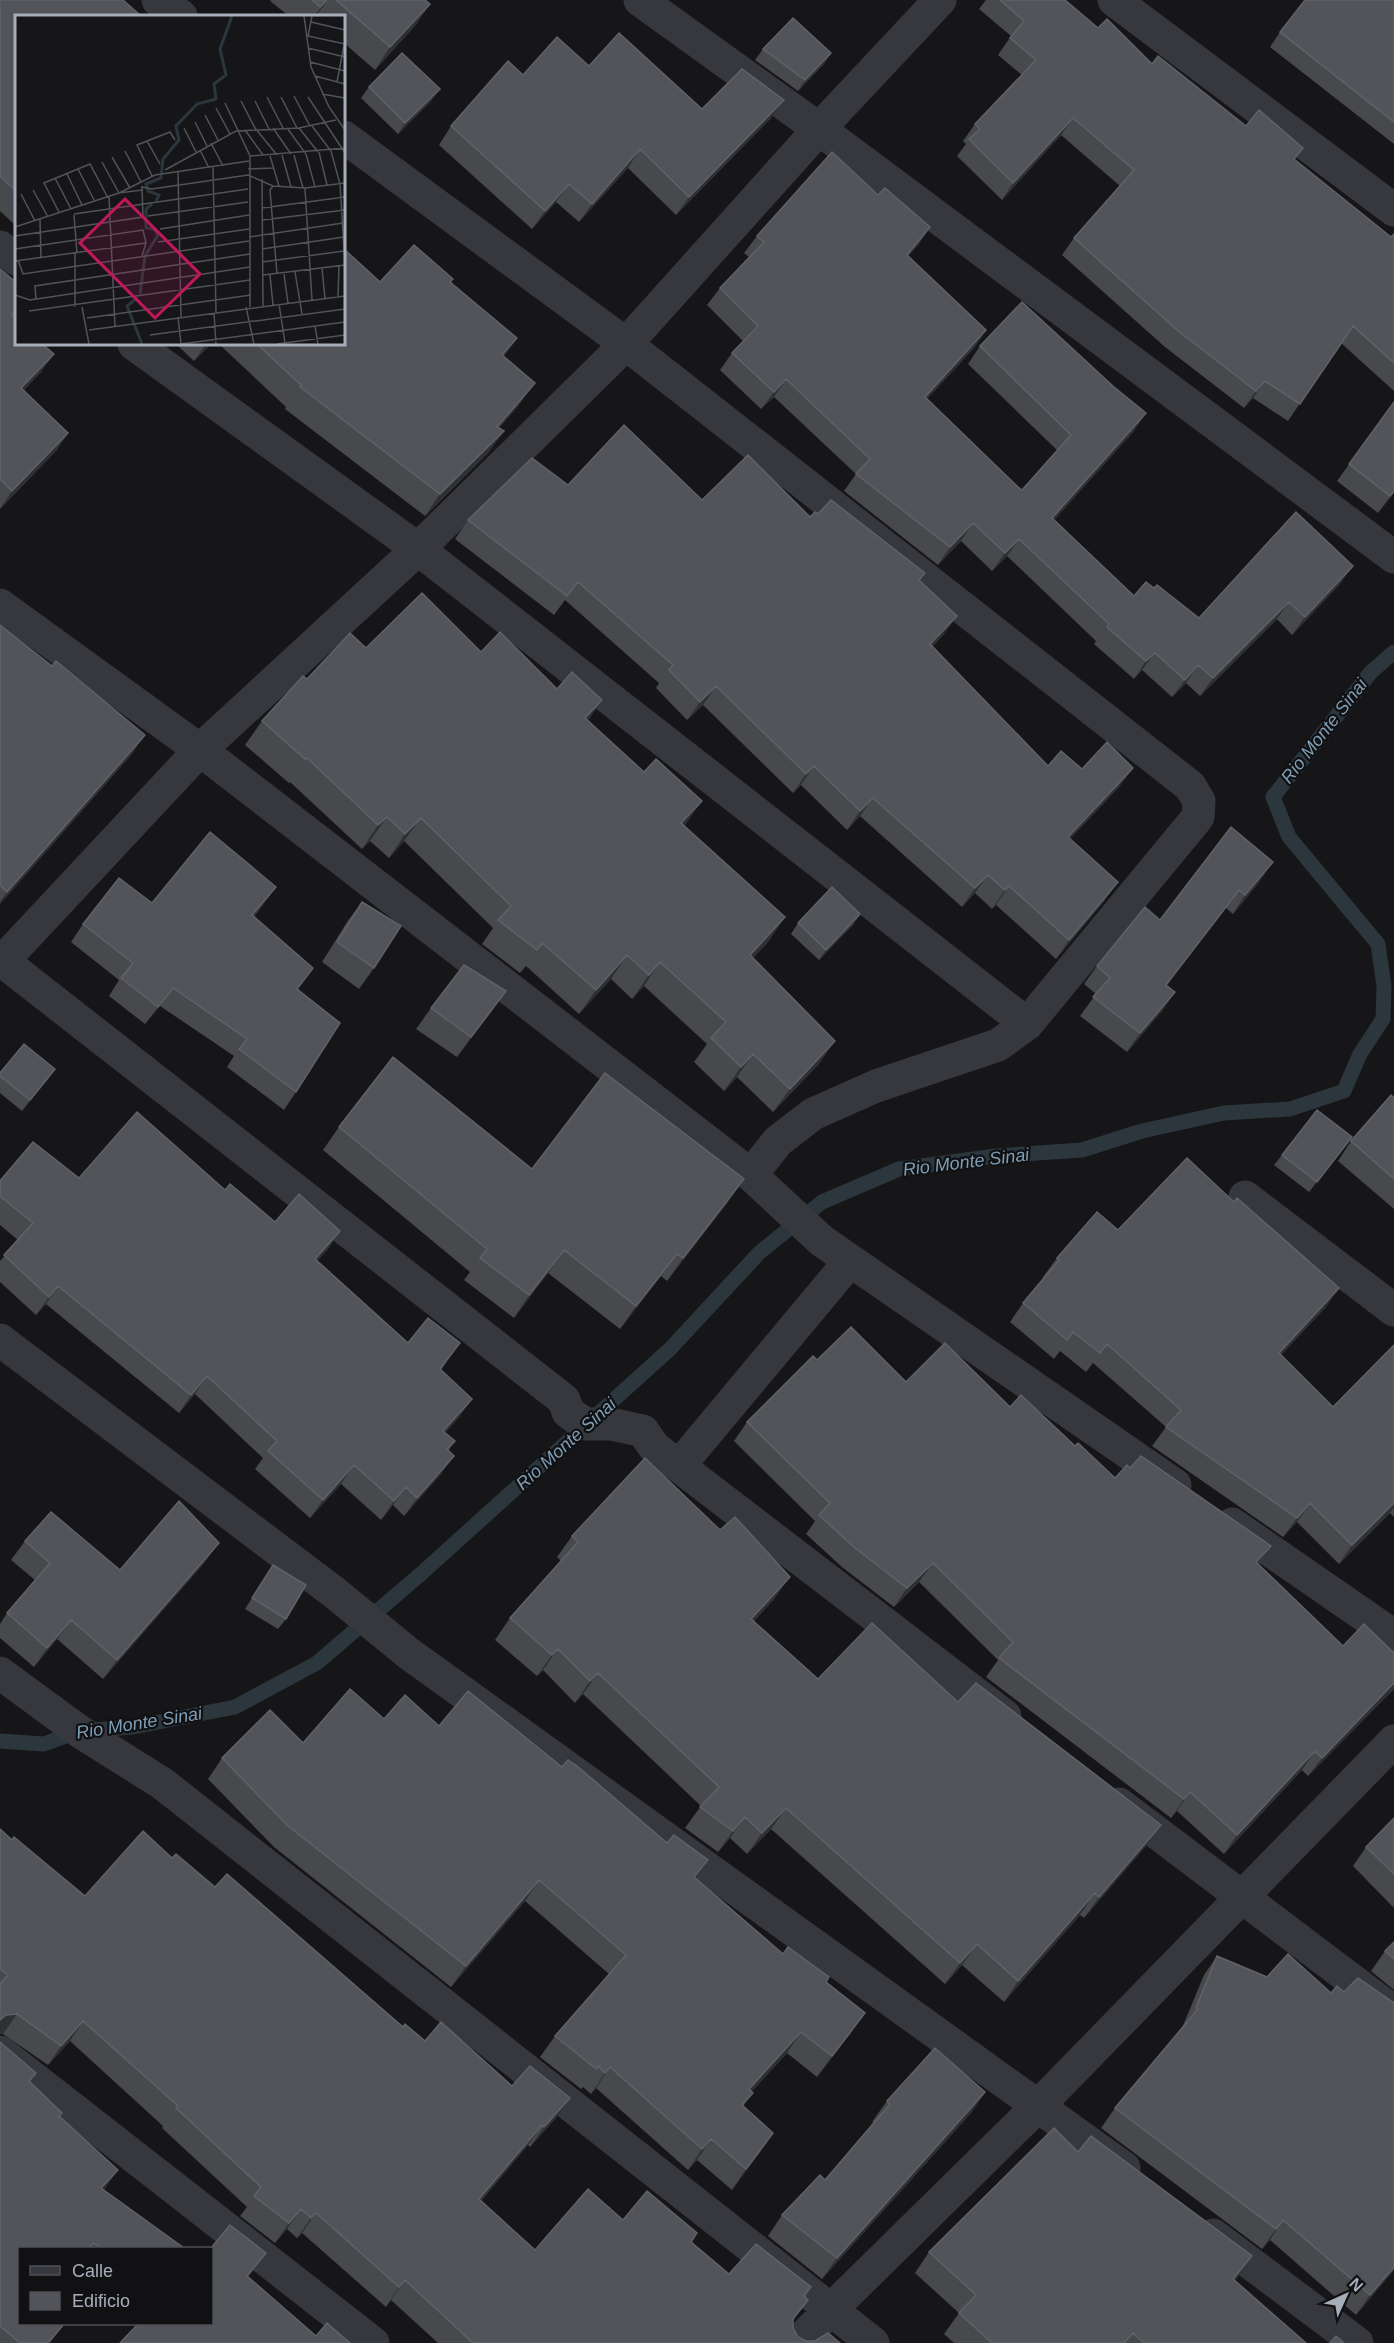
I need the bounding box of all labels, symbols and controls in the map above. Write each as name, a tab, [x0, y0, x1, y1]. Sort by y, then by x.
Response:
inset map	[15, 15, 345, 345]
water label: Rio Monte Sinai	[1277, 674, 1372, 787]
water label: Rio Monte Sinai	[902, 1144, 1031, 1180]
water label: Rio Monte Sinai	[512, 1393, 621, 1494]
water label: Rio Monte Sinai	[75, 1703, 204, 1743]
legend	[18, 2247, 213, 2325]
text: Calle	[72, 2261, 113, 2281]
north arrow	[1316, 2265, 1376, 2325]
text: N	[1346, 2275, 1366, 2295]
text: Edificio	[72, 2291, 130, 2311]

